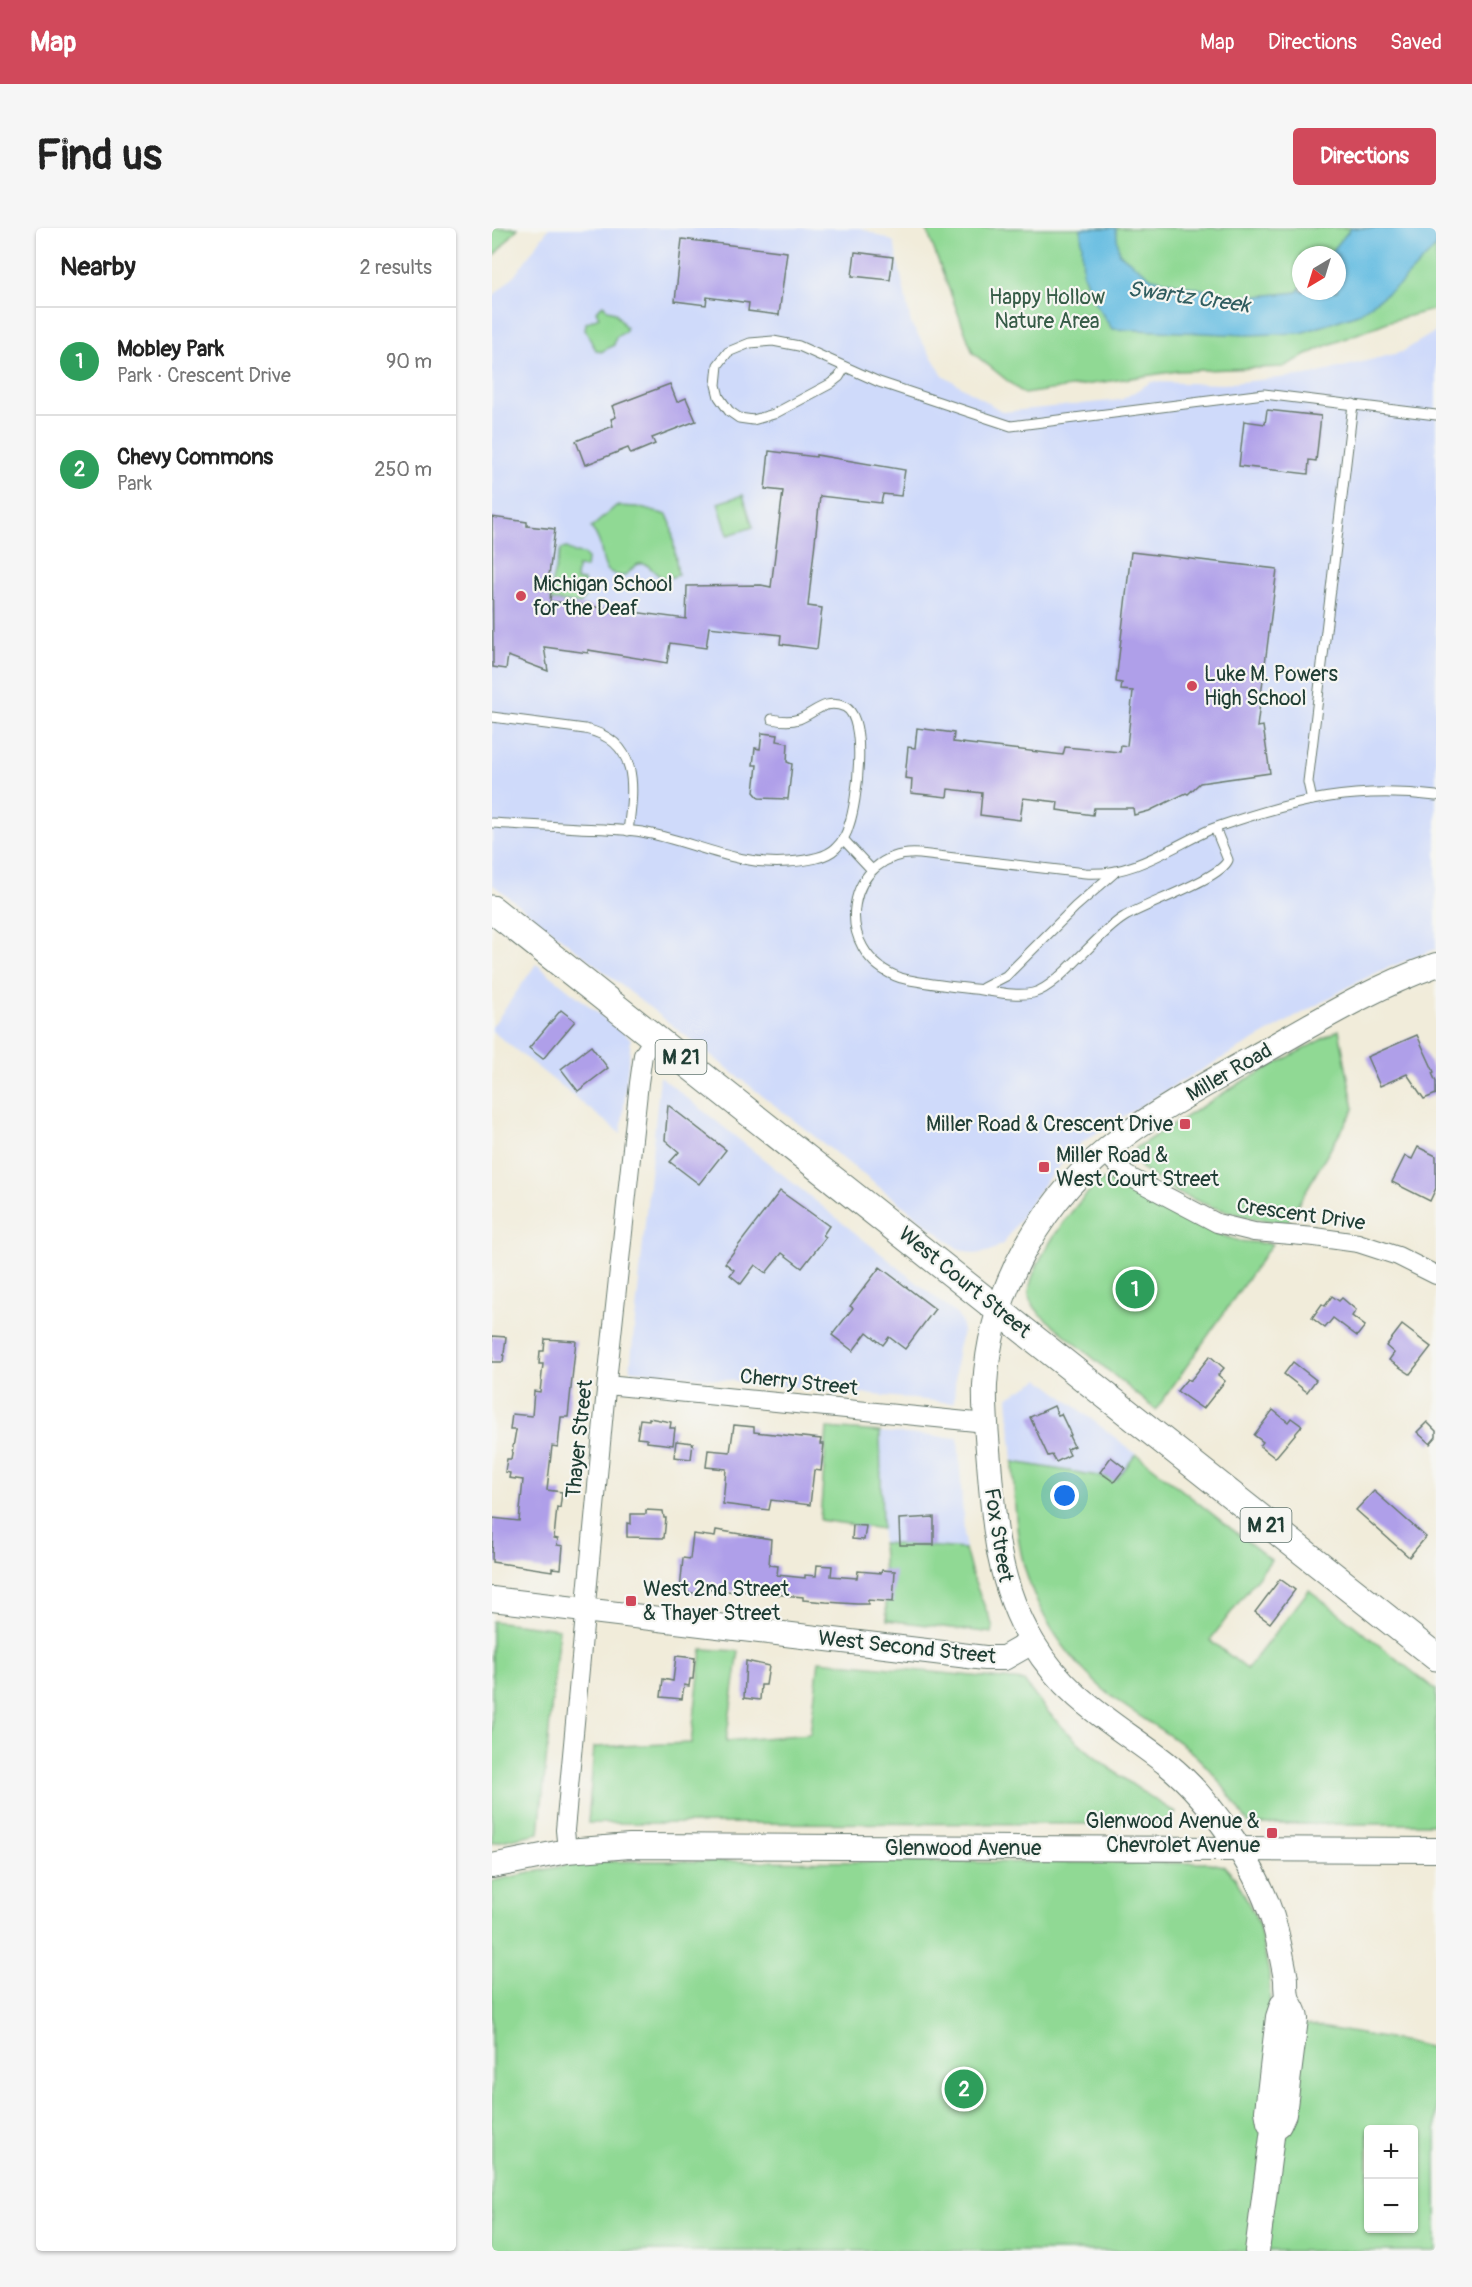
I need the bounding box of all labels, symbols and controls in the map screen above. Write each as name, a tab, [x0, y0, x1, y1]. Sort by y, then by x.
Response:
text: Map	[30, 25, 76, 60]
text: Map	[1200, 29, 1235, 56]
text: Directions	[1268, 29, 1357, 56]
text: Saved	[1390, 29, 1442, 56]
button: Directions	[1293, 128, 1436, 185]
text: Find us	[36, 130, 162, 182]
north arrow	[1292, 246, 1346, 300]
text: Nearby	[60, 251, 136, 283]
text: 2 results	[360, 255, 432, 280]
water label: Swartz Creek	[1126, 275, 1253, 320]
park label: Happy Hollow Nature Area	[989, 284, 1105, 335]
text: Mobley Park	[117, 335, 224, 363]
text: 1	[76, 349, 83, 374]
text: 90 m	[386, 349, 432, 374]
text: Park · Crescent Drive	[117, 363, 291, 388]
text: Chevy Commons	[117, 443, 273, 471]
text: 2	[74, 457, 85, 482]
text: 250 m	[374, 457, 432, 482]
text: Park	[117, 471, 152, 496]
place label: Michigan School for the Deaf	[533, 571, 673, 622]
marker: Michigan School for the Deaf	[514, 589, 528, 603]
place label: Luke M. Powers High School	[1204, 661, 1338, 712]
marker: Luke M. Powers High School	[1185, 679, 1199, 693]
street label: Miller Road	[1181, 1037, 1277, 1108]
road number: M 21	[656, 1040, 706, 1074]
place label: Miller Road & Crescent Drive	[926, 1111, 1174, 1138]
marker: Miller Road & Crescent Drive	[1178, 1117, 1192, 1131]
place label: Miller Road & West Court Street	[1056, 1142, 1219, 1193]
marker: Miller Road & West Court Street	[1037, 1160, 1051, 1174]
street label: Crescent Drive	[1235, 1192, 1368, 1237]
street label: West Court Street	[893, 1221, 1037, 1344]
pin: 1	[1116, 1266, 1154, 1312]
street label: Cherry Street	[739, 1363, 860, 1402]
street label: Thayer Street	[560, 1378, 599, 1500]
your location	[1050, 1481, 1079, 1510]
street label: Fox Street	[978, 1486, 1019, 1584]
road number: M 21	[1240, 1508, 1292, 1542]
place label: West 2nd Street & Thayer Street	[643, 1576, 790, 1627]
marker: West 2nd Street & Thayer Street	[624, 1594, 638, 1608]
street label: West Second Street	[817, 1625, 998, 1670]
place label: Glenwood Avenue & Chevrolet Avenue	[1086, 1808, 1261, 1859]
marker: Glenwood Avenue & Chevrolet Avenue	[1265, 1826, 1279, 1840]
street label: Glenwood Avenue	[885, 1835, 1042, 1862]
pin: 2	[944, 2066, 984, 2112]
map controls	[1364, 2125, 1418, 2233]
button: +	[1364, 2125, 1418, 2179]
button: −	[1364, 2179, 1418, 2233]

